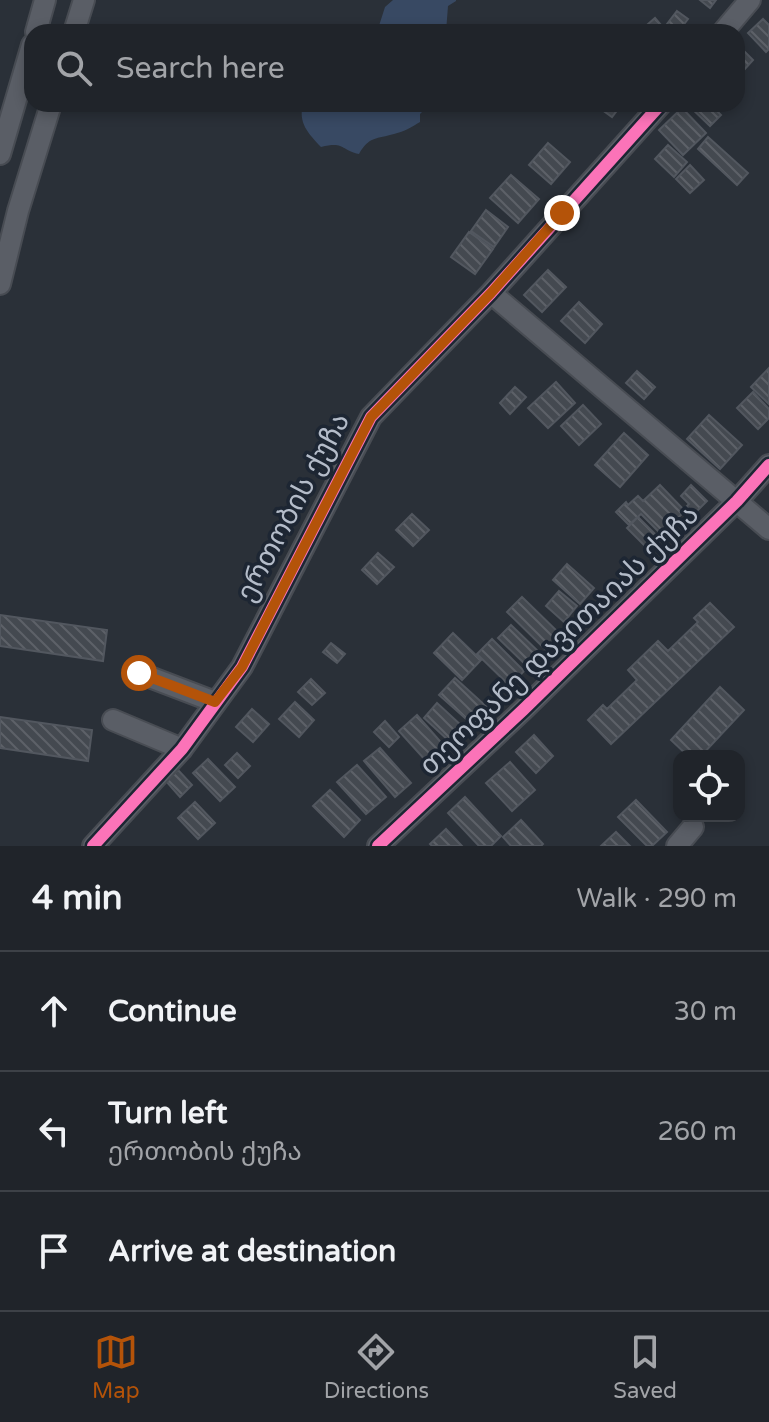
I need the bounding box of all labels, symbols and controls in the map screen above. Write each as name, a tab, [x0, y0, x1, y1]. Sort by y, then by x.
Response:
search box	[24, 24, 745, 112]
icon: search	[52, 46, 96, 90]
text: Search here	[116, 50, 285, 87]
route end	[544, 195, 580, 231]
street label: ერთობის ქუჩა	[229, 407, 357, 607]
street label: თეოფანე დავითაიას ქუჩა	[412, 497, 706, 783]
route start	[121, 655, 157, 691]
map controls	[673, 750, 745, 822]
button: locate	[673, 750, 745, 822]
text: 4 min	[32, 878, 123, 919]
text: Walk · 290 m	[577, 883, 737, 914]
icon: ahead	[32, 989, 76, 1033]
text: Continue	[108, 993, 237, 1030]
text: 30 m	[674, 996, 737, 1027]
text: Turn left	[108, 1095, 227, 1132]
icon: left	[32, 1109, 76, 1153]
text: 260 m	[657, 1116, 737, 1147]
text: ერთობის ქუჩა	[108, 1136, 302, 1167]
icon: arrive	[32, 1229, 76, 1273]
text: Arrive at destination	[108, 1233, 396, 1270]
tab: Map	[92, 1330, 140, 1404]
tab: Directions	[324, 1330, 429, 1404]
tab: Saved	[613, 1330, 677, 1404]

